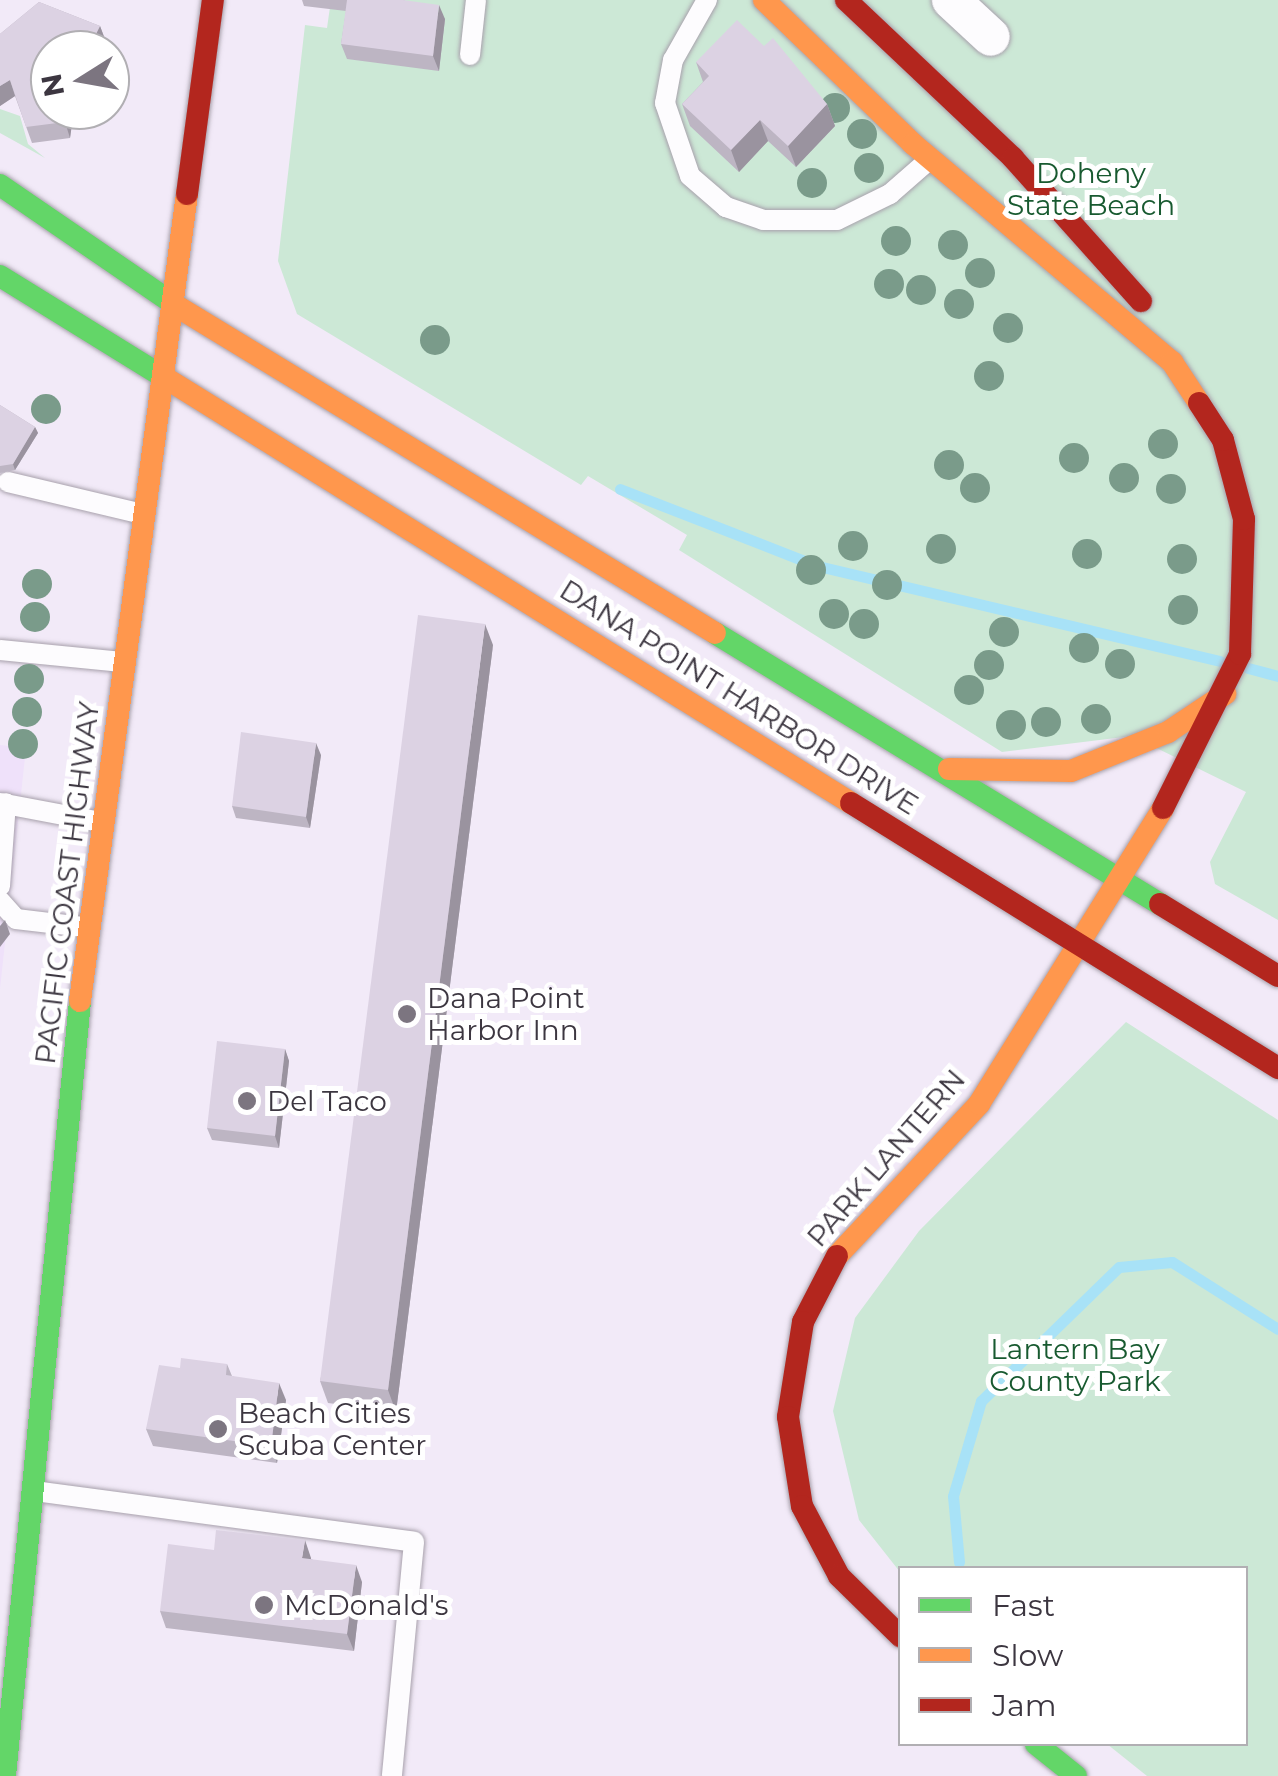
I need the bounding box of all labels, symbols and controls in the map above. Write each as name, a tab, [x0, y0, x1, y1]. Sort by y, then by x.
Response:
north arrow	[30, 30, 130, 130]
text: N	[34, 71, 71, 100]
park label: Doheny State Beach	[1007, 156, 1175, 222]
street label: DANA POINT HARBOR DRIVE	[554, 573, 924, 821]
street label: PACIFIC COAST HIGHWAY	[28, 700, 106, 1066]
place label: Dana Point Harbor Inn	[427, 981, 585, 1047]
marker: Dana Point Harbor Inn	[396, 1003, 418, 1025]
street label: PARK LANTERN	[800, 1063, 972, 1253]
place label: Del Taco	[267, 1084, 387, 1118]
marker: Del Taco	[236, 1090, 258, 1112]
park label: Lantern Bay County Park	[989, 1332, 1161, 1398]
place label: Beach Cities Scuba Center	[238, 1396, 427, 1462]
marker: Beach Cities Scuba Center	[207, 1418, 229, 1440]
legend	[898, 1566, 1248, 1746]
text: Fast	[992, 1587, 1055, 1624]
place label: McDonald's	[284, 1588, 448, 1622]
marker: McDonald's	[253, 1594, 275, 1616]
text: Slow	[992, 1637, 1063, 1674]
text: Jam	[992, 1687, 1057, 1724]

